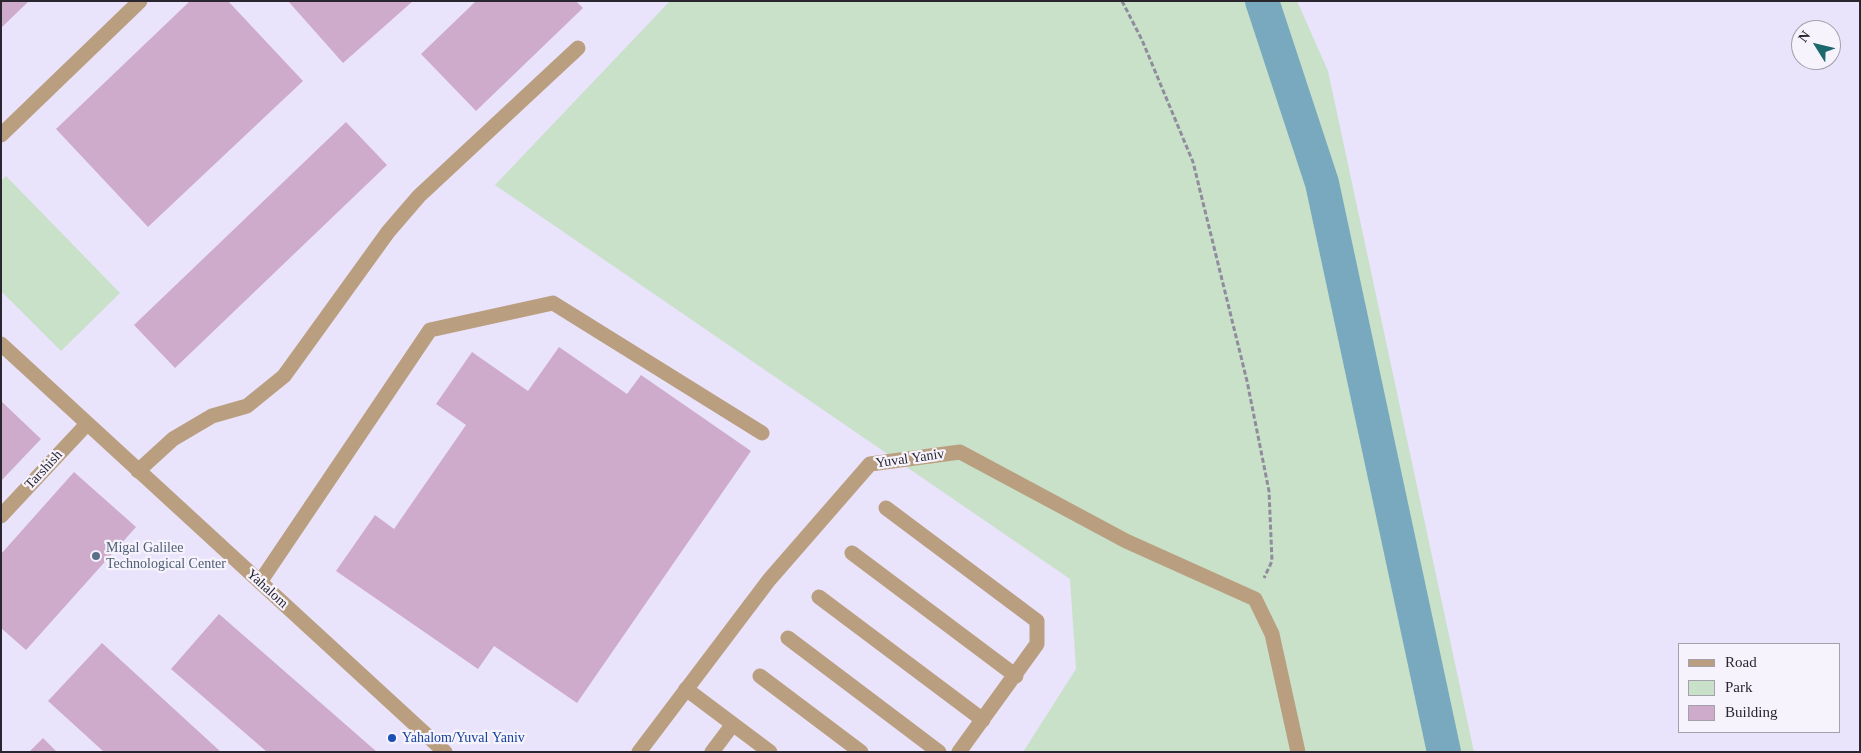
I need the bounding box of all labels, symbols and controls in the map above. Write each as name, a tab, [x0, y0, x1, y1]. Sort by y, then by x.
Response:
north arrow	[1791, 20, 1841, 70]
text: N	[1795, 28, 1813, 45]
street label: Yuval Yaniv	[875, 446, 945, 472]
street label: Tarshish	[22, 447, 66, 493]
place label: Migal Galilee Technological Center	[106, 540, 226, 572]
marker: Migal Galilee Technological Center	[90, 550, 102, 562]
street label: Yahalom	[243, 566, 291, 612]
legend	[1678, 643, 1841, 733]
text: Road	[1725, 654, 1757, 670]
text: Park	[1725, 679, 1753, 695]
text: Building	[1725, 704, 1778, 720]
place label: Yahalom/Yuval Yaniv	[402, 730, 525, 746]
marker: Yahalom/Yuval Yaniv	[386, 732, 398, 744]

